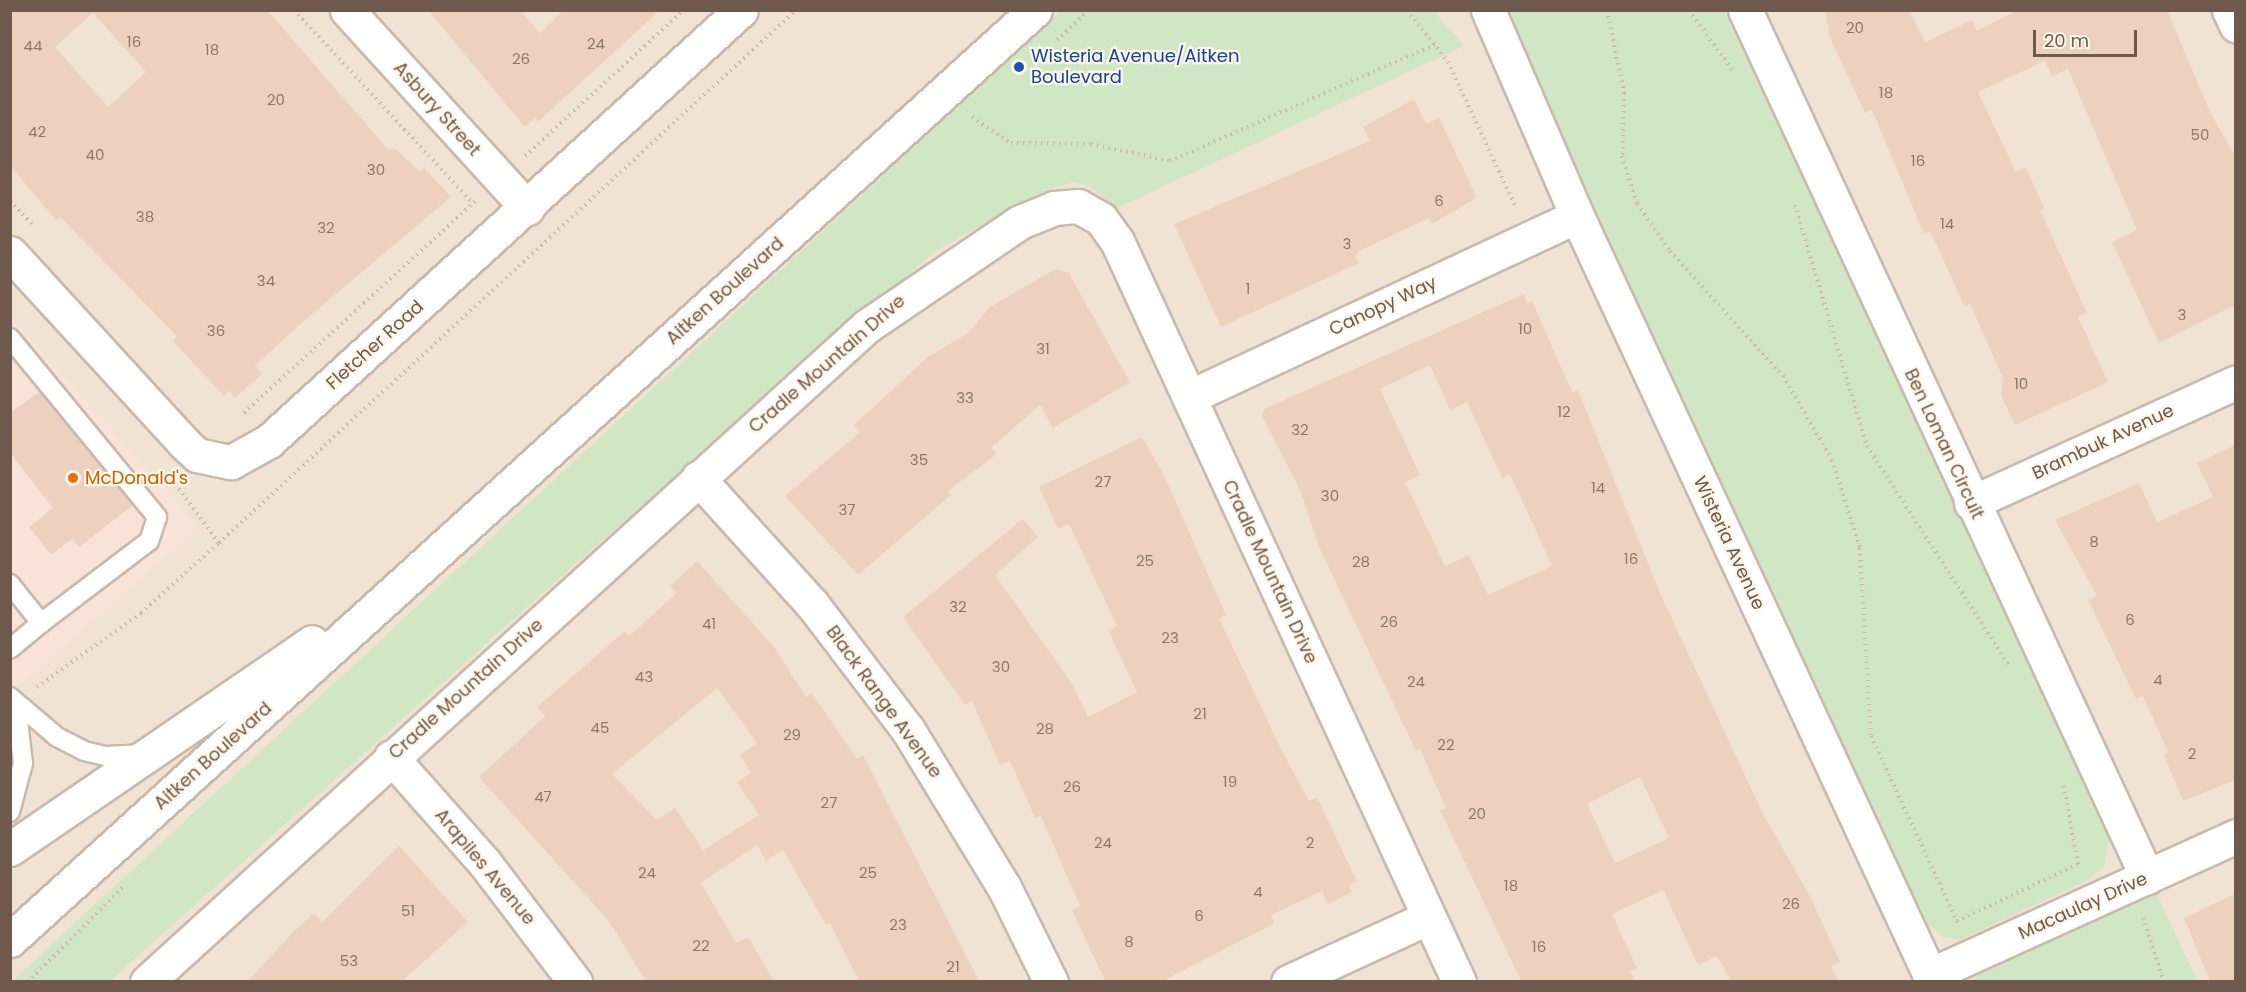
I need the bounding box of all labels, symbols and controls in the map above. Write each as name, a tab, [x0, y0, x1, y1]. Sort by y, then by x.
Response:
scale bar	[2036, 18, 2140, 56]
house number: 20	[1846, 19, 1864, 37]
text: 20 m	[2044, 28, 2089, 53]
house number: 16	[127, 33, 141, 51]
house number: 24	[587, 35, 605, 53]
house number: 44	[24, 37, 42, 55]
house number: 18	[205, 41, 219, 59]
place label: Wisteria Avenue/Aitken Boulevard	[1031, 46, 1239, 88]
house number: 26	[512, 50, 530, 68]
street label: Asbury Street	[389, 57, 485, 161]
marker: Wisteria Avenue/Aitken Boulevard	[1012, 60, 1026, 74]
house number: 18	[1879, 84, 1893, 102]
house number: 20	[267, 91, 285, 109]
house number: 42	[28, 123, 46, 141]
house number: 50	[2191, 126, 2209, 144]
house number: 40	[86, 146, 104, 164]
house number: 16	[1911, 152, 1925, 170]
house number: 30	[367, 161, 385, 179]
house number: 6	[1434, 192, 1444, 210]
house number: 38	[136, 208, 154, 226]
house number: 14	[1940, 215, 1954, 233]
house number: 32	[317, 219, 335, 237]
street label: Aitken Boulevard	[662, 233, 788, 349]
house number: 3	[1343, 235, 1351, 253]
house number: 34	[257, 272, 275, 290]
street label: Canopy Way	[1326, 272, 1440, 340]
house number: 1	[1246, 280, 1250, 298]
street label: Cradle Mountain Drive	[744, 290, 910, 438]
street label: Fletcher Road	[322, 296, 428, 394]
house number: 3	[2178, 306, 2186, 324]
house number: 10	[1518, 320, 1532, 338]
house number: 36	[207, 322, 225, 340]
house number: 31	[1036, 340, 1050, 358]
street label: Ben Loman Circuit	[1900, 365, 1988, 523]
house number: 10	[2014, 375, 2028, 393]
house number: 33	[956, 389, 974, 407]
street label: Brambuk Avenue	[2029, 400, 2177, 484]
house number: 12	[1557, 403, 1571, 421]
house number: 32	[1291, 421, 1309, 439]
house number: 35	[910, 451, 928, 469]
place label: McDonald's	[85, 467, 188, 489]
marker: McDonald's	[66, 471, 80, 485]
house number: 27	[1095, 473, 1111, 491]
street label: Wisteria Avenue	[1689, 473, 1769, 613]
street label: Cradle Mountain Drive	[1218, 477, 1322, 667]
house number: 14	[1591, 479, 1605, 497]
house number: 30	[1321, 487, 1339, 505]
house number: 37	[838, 501, 856, 519]
house number: 8	[2089, 533, 2099, 551]
house number: 16	[1624, 550, 1638, 568]
house number: 25	[1136, 552, 1154, 570]
house number: 28	[1352, 553, 1370, 571]
house number: 32	[949, 598, 967, 616]
house number: 6	[2125, 611, 2135, 629]
house number: 26	[1380, 613, 1398, 631]
street label: Cradle Mountain Drive	[384, 614, 548, 764]
house number: 41	[702, 615, 716, 633]
street label: Black Range Avenue	[821, 622, 947, 782]
house number: 23	[1161, 629, 1179, 647]
house number: 30	[992, 658, 1010, 676]
house number: 43	[635, 668, 653, 686]
house number: 4	[2153, 671, 2163, 689]
house number: 24	[1407, 673, 1425, 691]
street label: Aitken Boulevard	[150, 698, 276, 814]
house number: 21	[1193, 705, 1207, 723]
house number: 45	[591, 719, 609, 737]
house number: 28	[1036, 720, 1054, 738]
house number: 29	[783, 726, 801, 744]
house number: 22	[1437, 736, 1455, 754]
house number: 2	[2188, 745, 2196, 763]
house number: 19	[1223, 773, 1237, 791]
house number: 26	[1063, 778, 1081, 796]
house number: 47	[534, 788, 552, 806]
house number: 27	[821, 794, 837, 812]
street label: Arapiles Avenue	[430, 805, 540, 929]
house number: 20	[1468, 805, 1486, 823]
house number: 24	[1094, 834, 1112, 852]
house number: 2	[1306, 834, 1314, 852]
house number: 24	[638, 864, 656, 882]
house number: 25	[859, 864, 877, 882]
street label: Macaulay Drive	[2015, 868, 2151, 944]
house number: 18	[1504, 877, 1518, 895]
house number: 4	[1253, 883, 1263, 901]
house number: 26	[1782, 895, 1800, 913]
house number: 51	[401, 902, 415, 920]
house number: 6	[1194, 907, 1204, 925]
house number: 23	[889, 916, 907, 934]
house number: 8	[1124, 933, 1134, 951]
house number: 22	[692, 937, 710, 955]
house number: 16	[1532, 938, 1546, 956]
house number: 53	[340, 952, 358, 970]
house number: 21	[946, 958, 960, 976]

